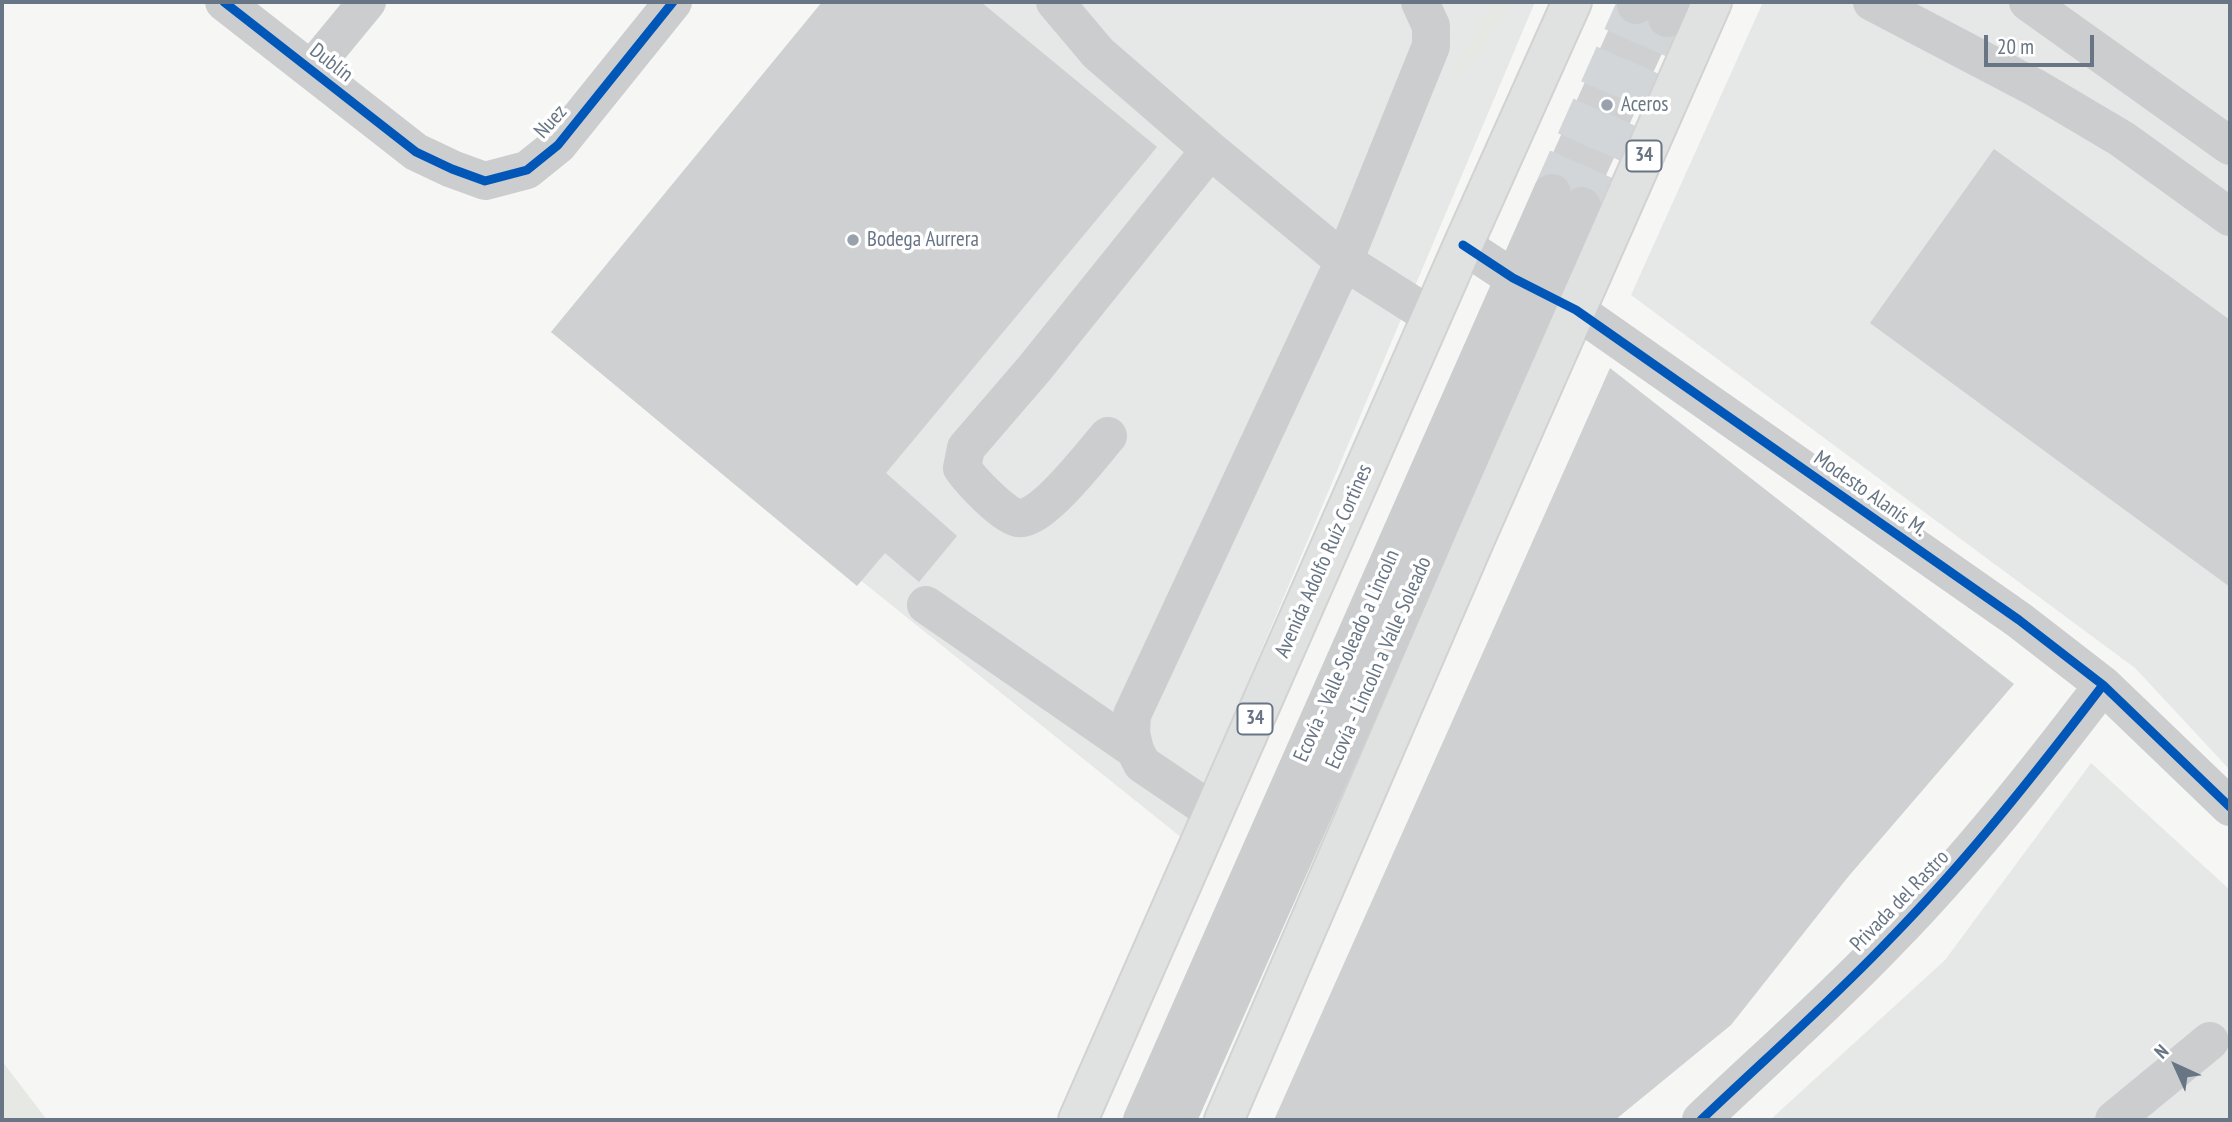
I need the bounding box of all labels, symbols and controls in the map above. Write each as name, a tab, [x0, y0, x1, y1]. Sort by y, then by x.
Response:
scale bar	[1987, 21, 2097, 65]
text: 20 m	[1997, 33, 2034, 60]
street label: Dublín	[304, 38, 358, 88]
place label: Aceros	[1621, 92, 1668, 118]
marker: Aceros	[1599, 97, 1615, 113]
street label: Nuez	[529, 100, 573, 144]
road number: 34	[1626, 140, 1662, 172]
place label: Bodega Aurrera	[867, 227, 979, 253]
marker: Bodega Aurrera	[845, 232, 861, 248]
street label: Modesto Alanís M.	[1809, 446, 1931, 542]
street label: Avenida Adolfo Ruíz Cortines	[1270, 460, 1378, 662]
street label: Ecovía - Valle Soleado a Lincoln	[1289, 546, 1405, 766]
street label: Ecovía - Lincoln a Valle Soleado	[1321, 553, 1437, 773]
road number: 34	[1238, 704, 1272, 734]
street label: Privada del Rastro	[1845, 845, 1955, 957]
north arrow	[2141, 1031, 2211, 1101]
text: N	[2149, 1039, 2173, 1063]

